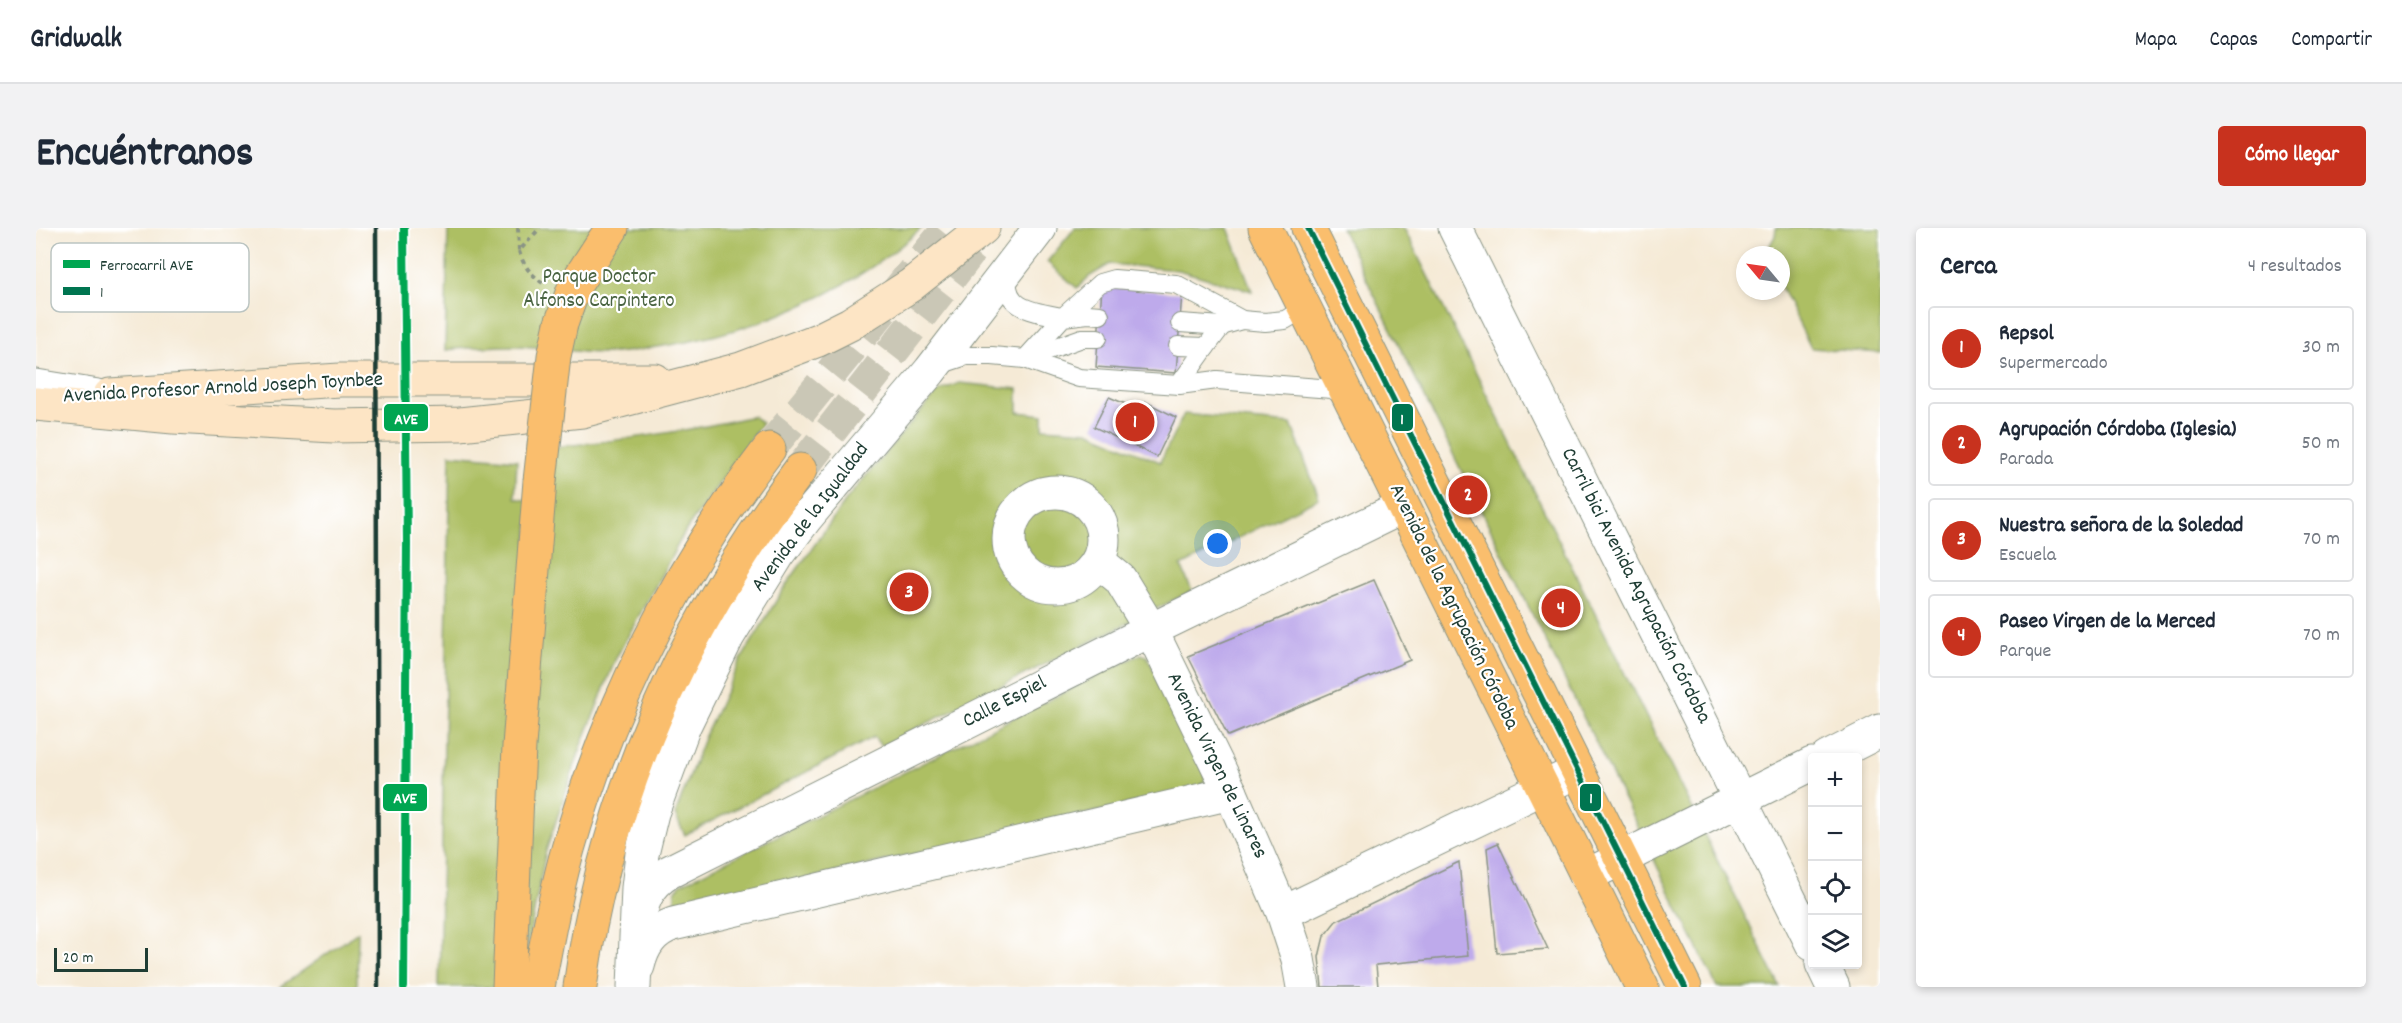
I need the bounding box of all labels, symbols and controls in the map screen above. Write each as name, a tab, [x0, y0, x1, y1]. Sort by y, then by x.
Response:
text: Gridwalk	[30, 21, 122, 61]
text: Mapa	[2135, 26, 2177, 56]
text: Capas	[2210, 26, 2258, 56]
text: Compartir	[2291, 26, 2372, 56]
text: Encuéntranos	[36, 126, 254, 186]
button: Cómo llegar	[2218, 126, 2366, 186]
legend	[51, 243, 249, 312]
north arrow	[1736, 246, 1790, 300]
text: Cerca	[1940, 249, 1997, 286]
text: 4 resultados	[2248, 253, 2342, 281]
text: Ferrocarril AVE	[100, 255, 194, 278]
park label: Parque Doctor Alfonso Carpintero	[523, 263, 675, 317]
text: 1	[100, 282, 104, 305]
text: Repsol	[1999, 319, 2054, 350]
text: 1	[1959, 334, 1964, 362]
text: 30 m	[2302, 334, 2340, 362]
text: Supermercado	[1999, 350, 2108, 378]
street label: Avenida Profesor Arnold Joseph Toynbee	[62, 366, 384, 412]
pin: 1	[1116, 400, 1154, 444]
line badge: AVE	[383, 403, 429, 432]
line badge: 1	[1391, 403, 1414, 432]
text: AVE	[394, 409, 419, 432]
text: 1	[1400, 409, 1404, 432]
text: Agrupación Córdoba (Iglesia)	[1999, 415, 2236, 446]
text: 2	[1957, 430, 1966, 458]
text: 50 m	[2302, 430, 2340, 458]
street label: Avenida de la Igualdad	[745, 437, 877, 599]
street label: Carril bici Avenida Agrupación Córdoba	[1552, 443, 1718, 730]
text: Parada	[1999, 446, 2053, 474]
pin: 2	[1448, 472, 1488, 518]
street label: Avenida de la Agrupación Córdoba	[1380, 479, 1526, 736]
text: Nuestra señora de la Soledad	[1999, 511, 2243, 542]
text: 3	[1957, 526, 1966, 554]
text: 70 m	[2303, 526, 2340, 554]
your location	[1203, 529, 1232, 558]
text: Escuela	[1999, 542, 2056, 570]
pin: 3	[890, 570, 928, 614]
pin: 4	[1542, 586, 1580, 631]
text: Paseo Virgen de la Merced	[1999, 607, 2216, 638]
text: 4	[1957, 622, 1966, 650]
text: 70 m	[2303, 622, 2340, 650]
text: Parque	[1999, 638, 2051, 666]
street label: Avenida Virgen de Linares	[1158, 668, 1274, 864]
street label: Calle Espiel	[958, 669, 1052, 737]
map controls	[1808, 753, 1862, 969]
button: +	[1808, 753, 1862, 807]
line badge: AVE	[382, 783, 428, 812]
line badge: 1	[1579, 783, 1602, 812]
text: AVE	[393, 788, 418, 811]
text: 1	[1589, 788, 1593, 811]
button: −	[1808, 807, 1862, 861]
button: locate	[1808, 861, 1862, 915]
button: layers	[1808, 915, 1862, 969]
scale bar	[54, 945, 148, 972]
text: 20 m	[63, 947, 93, 970]

